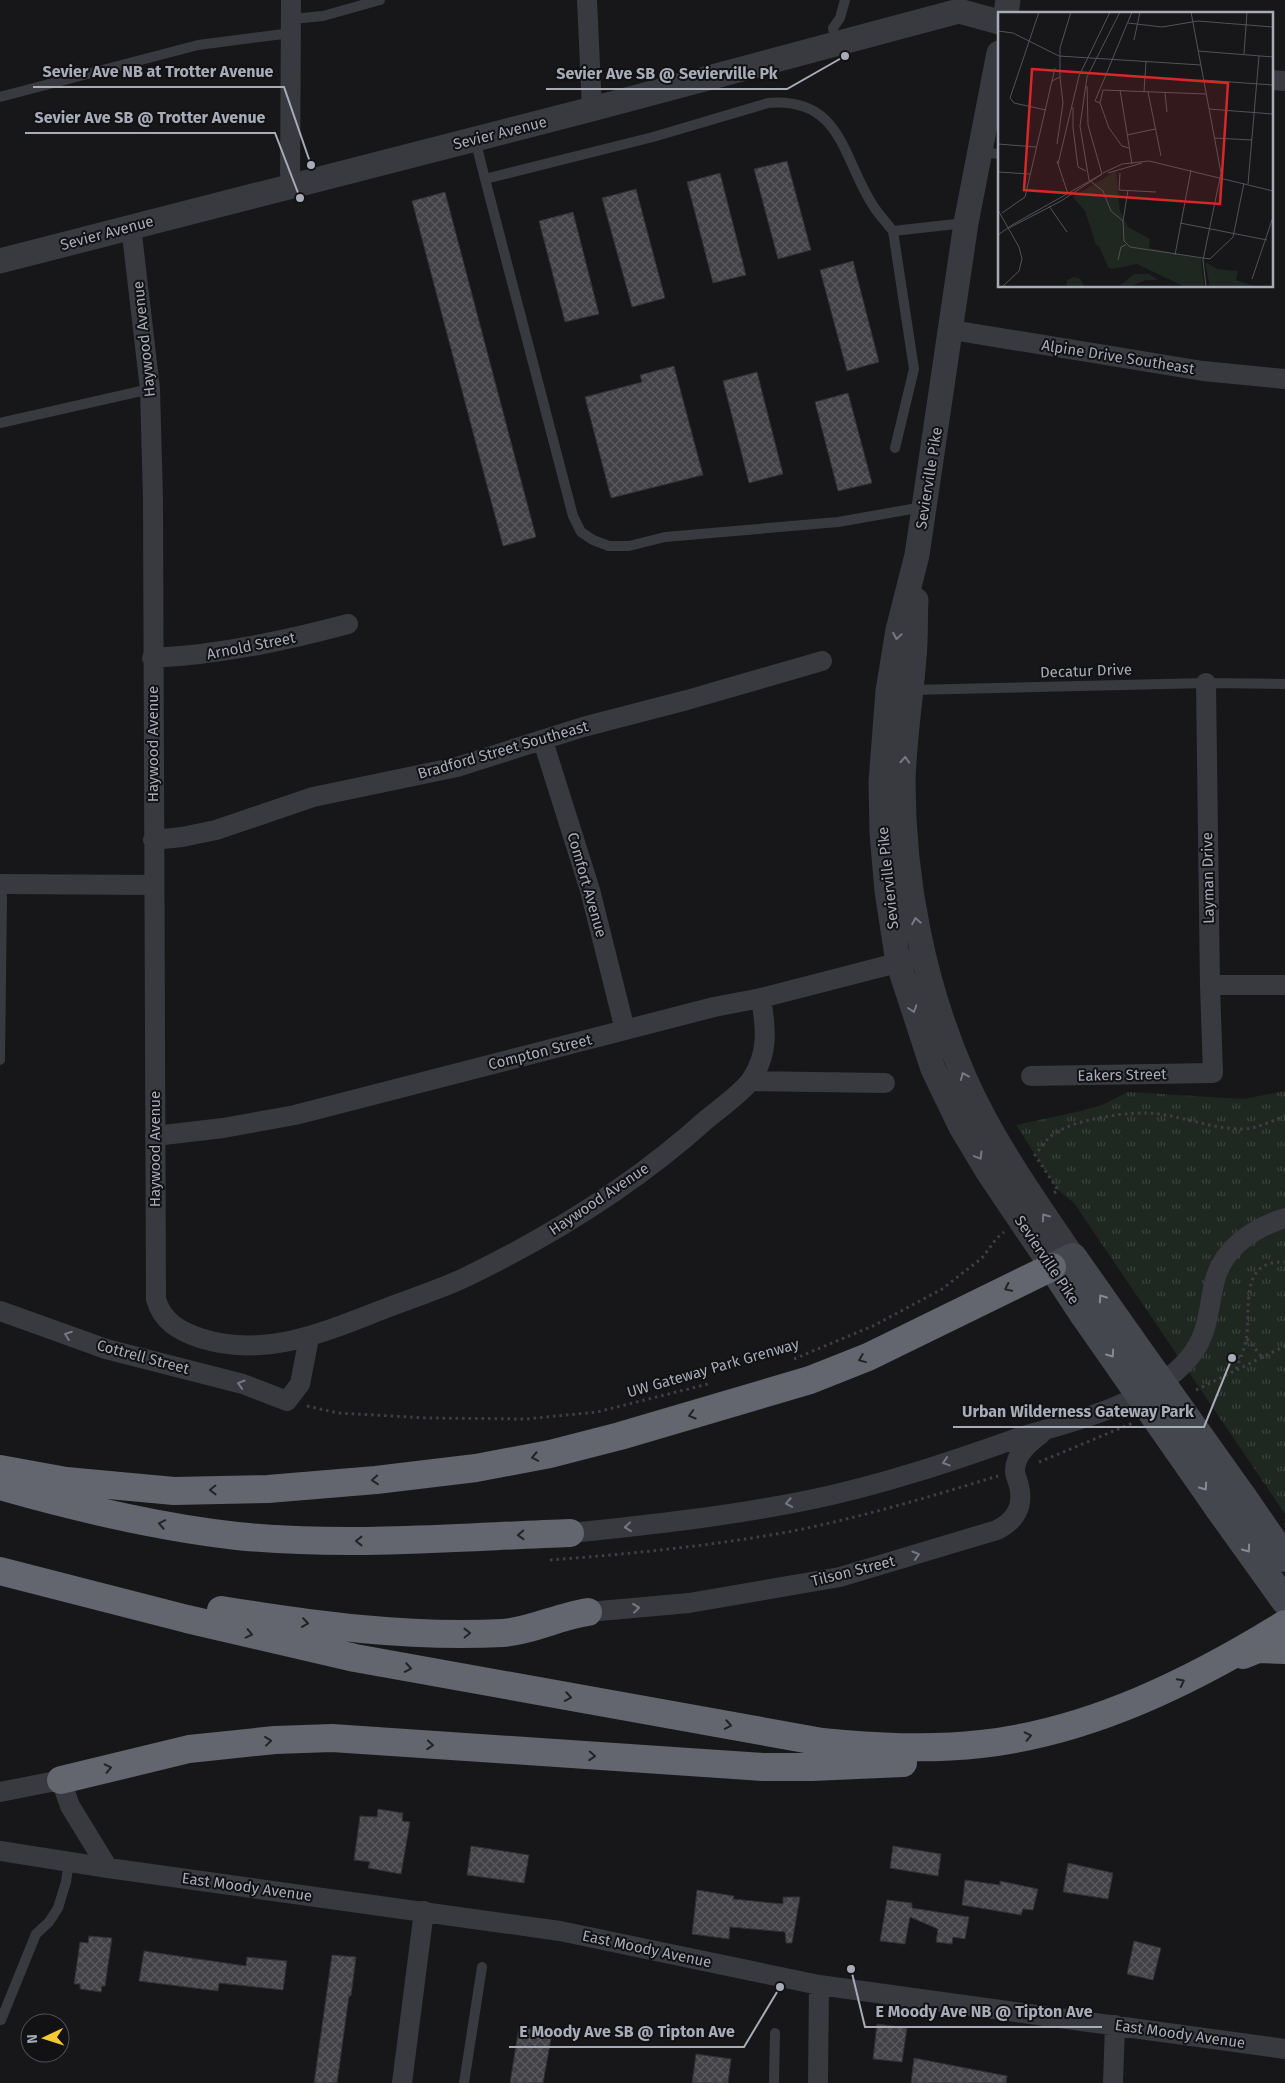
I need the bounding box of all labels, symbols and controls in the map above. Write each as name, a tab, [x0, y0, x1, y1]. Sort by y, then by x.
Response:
inset map	[998, 12, 1272, 288]
callout: Sevier Ave NB at Trotter Avenue	[33, 56, 284, 87]
callout: Sevier Ave SB @ Sevierville Pk	[546, 58, 787, 89]
text: Sevier Ave NB at Trotter Avenue	[43, 62, 274, 81]
text: Sevier Ave SB @ Sevierville Pk	[556, 64, 778, 83]
callout: Sevier Ave SB @ Trotter Avenue	[25, 102, 275, 133]
text: Sevier Ave SB @ Trotter Avenue	[35, 108, 266, 127]
street label: Sevier Avenue	[451, 113, 549, 153]
street label: Sevier Avenue	[58, 212, 156, 254]
street label: Haywood Avenue	[129, 280, 159, 398]
street label: Alpine Drive Southeast	[1040, 336, 1196, 378]
street label: Sevierville Pike	[912, 426, 946, 530]
street label: Arnold Street	[205, 628, 297, 663]
one-way arrow	[892, 632, 902, 641]
street label: Decatur Drive	[1040, 660, 1132, 682]
street label: Haywood Avenue	[144, 686, 162, 802]
street label: Bradford Street Southeast	[416, 717, 591, 783]
one-way arrow	[899, 755, 910, 763]
street label: Sevierville Pike	[874, 826, 902, 930]
street label: Comfort Avenue	[563, 830, 611, 940]
street label: Layman Drive	[1198, 832, 1218, 924]
one-way arrow	[912, 917, 922, 926]
one-way arrow	[907, 1004, 917, 1012]
street label: Compton Street	[486, 1030, 594, 1074]
street label: Eakers Street	[1077, 1065, 1167, 1085]
one-way arrow	[960, 1072, 971, 1081]
street label: Haywood Avenue	[146, 1091, 164, 1207]
one-way arrow	[973, 1151, 983, 1160]
street label: Haywood Avenue	[546, 1159, 652, 1239]
street label: Sevierville Pike	[1011, 1212, 1083, 1308]
one-way arrow	[1042, 1213, 1051, 1222]
one-way arrow	[1005, 1282, 1014, 1292]
one-way arrow	[1099, 1295, 1108, 1304]
one-way arrow	[64, 1331, 73, 1341]
street label: UW Gateway Park Grenway	[625, 1335, 802, 1401]
street label: Cottrell Street	[95, 1336, 192, 1378]
one-way arrow	[1105, 1348, 1114, 1358]
one-way arrow	[858, 1353, 867, 1363]
one-way arrow	[238, 1379, 246, 1389]
callout: Urban Wilderness Gateway Park	[953, 1396, 1204, 1427]
text: Urban Wilderness Gateway Park	[962, 1402, 1194, 1421]
one-way arrow	[689, 1409, 697, 1419]
one-way arrow	[531, 1451, 540, 1461]
one-way arrow	[942, 1456, 951, 1466]
one-way arrow	[371, 1475, 379, 1486]
one-way arrow	[1198, 1482, 1207, 1491]
one-way arrow	[208, 1485, 216, 1495]
one-way arrow	[785, 1498, 793, 1508]
one-way arrow	[158, 1520, 167, 1530]
one-way arrow	[624, 1521, 632, 1532]
one-way arrow	[517, 1529, 525, 1540]
one-way arrow	[354, 1536, 362, 1546]
one-way arrow	[1242, 1543, 1250, 1552]
one-way arrow	[911, 1551, 920, 1561]
street label: Tilson Street	[809, 1552, 897, 1590]
one-way arrow	[633, 1603, 641, 1614]
one-way arrow	[300, 1618, 309, 1628]
one-way arrow	[245, 1628, 254, 1639]
one-way arrow	[464, 1628, 471, 1638]
one-way arrow	[404, 1662, 412, 1672]
one-way arrow	[1176, 1678, 1185, 1688]
one-way arrow	[564, 1691, 572, 1701]
one-way arrow	[724, 1720, 732, 1730]
one-way arrow	[1023, 1731, 1032, 1742]
one-way arrow	[264, 1736, 272, 1747]
one-way arrow	[427, 1739, 435, 1750]
one-way arrow	[589, 1750, 597, 1761]
one-way arrow	[104, 1764, 112, 1774]
street label: East Moody Avenue	[181, 1869, 313, 1905]
street label: East Moody Avenue	[581, 1927, 713, 1971]
callout: E Moody Ave NB @ Tipton Ave	[865, 1996, 1102, 2027]
text: E Moody Ave NB @ Tipton Ave	[876, 2002, 1093, 2021]
north arrow	[20, 2013, 70, 2063]
callout: E Moody Ave SB @ Tipton Ave	[509, 2016, 744, 2047]
street label: East Moody Avenue	[1114, 2016, 1246, 2052]
text: E Moody Ave SB @ Tipton Ave	[519, 2022, 735, 2041]
text: N	[24, 2034, 41, 2044]

